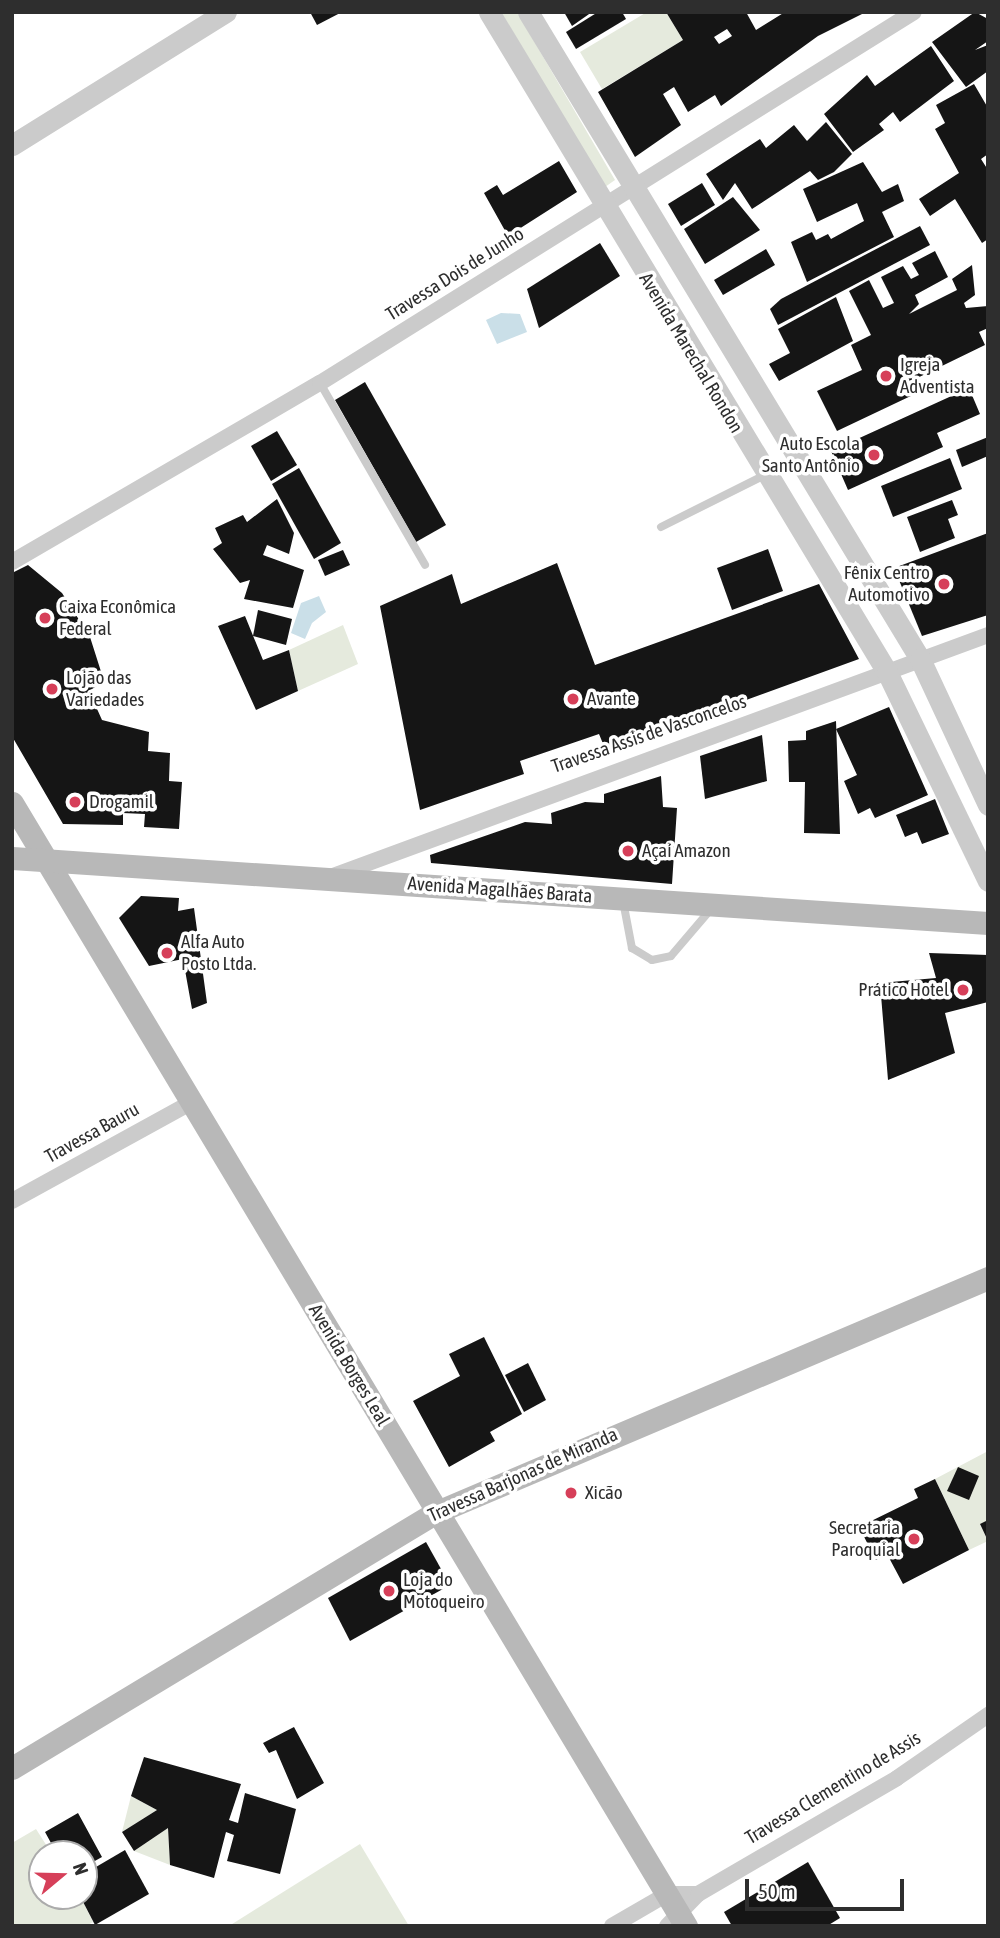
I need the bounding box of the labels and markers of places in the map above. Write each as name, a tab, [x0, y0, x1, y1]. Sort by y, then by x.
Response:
place label: Igreja Adventista	[900, 354, 975, 398]
marker: Igreja Adventista	[878, 368, 894, 384]
place label: Auto Escola Santo Antônio	[762, 433, 860, 477]
marker: Auto Escola Santo Antônio	[866, 447, 882, 463]
place label: Fênix Centro Automotivo	[844, 562, 930, 606]
marker: Fênix Centro Automotivo	[936, 576, 952, 592]
place label: Caixa Econômica Federal	[59, 596, 176, 640]
marker: Caixa Econômica Federal	[37, 610, 53, 626]
place label: Lojão das Variedades	[66, 667, 144, 711]
marker: Lojão das Variedades	[44, 681, 60, 697]
place label: Avante	[587, 688, 636, 710]
marker: Avante	[565, 691, 581, 707]
place label: Drogamil	[89, 791, 154, 813]
marker: Drogamil	[67, 794, 83, 810]
place label: Açaí Amazon	[642, 840, 731, 862]
marker: Açaí Amazon	[620, 843, 636, 859]
place label: Alfa Auto Posto Ltda.	[181, 931, 256, 975]
marker: Alfa Auto Posto Ltda.	[159, 945, 175, 961]
place label: Prático Hotel	[858, 979, 949, 1001]
marker: Prático Hotel	[955, 982, 971, 998]
place label: Xicão	[585, 1482, 623, 1504]
marker: Xicão	[563, 1485, 579, 1501]
place label: Secretaria Paroquial	[829, 1517, 900, 1561]
marker: Secretaria Paroquial	[906, 1531, 922, 1547]
place label: Loja do Motoqueiro	[403, 1569, 485, 1613]
marker: Loja do Motoqueiro	[381, 1583, 397, 1599]

